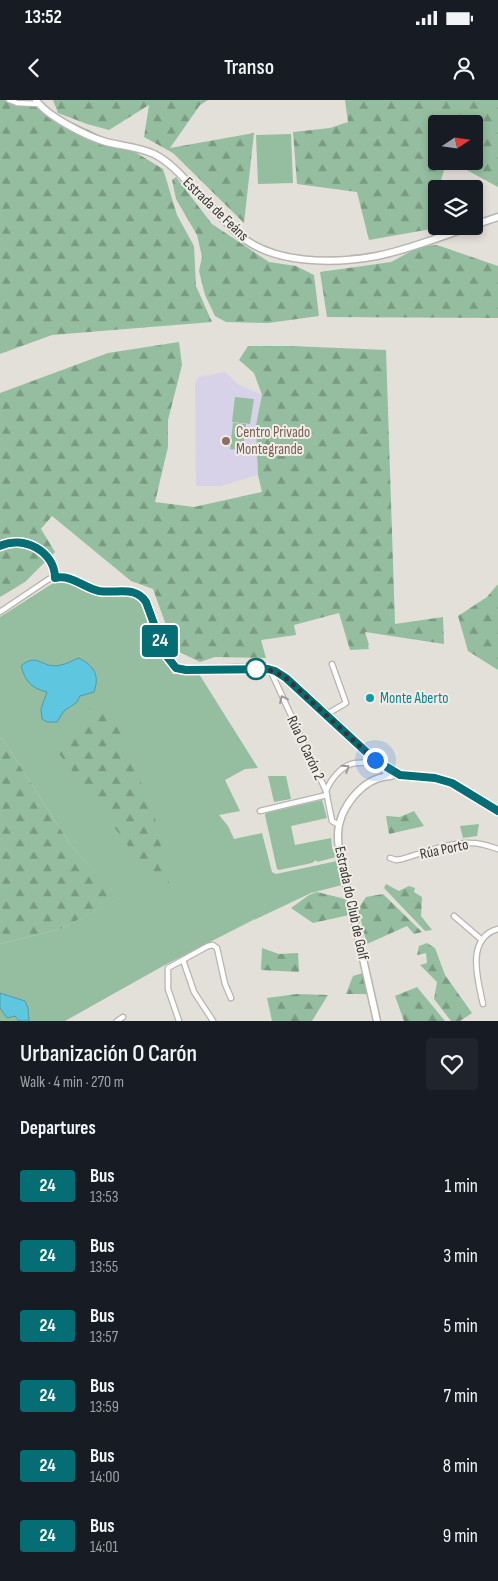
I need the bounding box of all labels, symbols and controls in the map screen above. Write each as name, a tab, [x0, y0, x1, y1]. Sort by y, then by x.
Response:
text: 13:52	[25, 6, 62, 29]
icon: back	[20, 54, 48, 82]
text: Transo	[224, 54, 274, 81]
icon: person	[450, 54, 478, 82]
north arrow	[428, 115, 482, 170]
map controls	[428, 115, 483, 235]
street label: Estrada de Feáns	[179, 173, 253, 245]
button: layers	[428, 180, 483, 235]
place label: Centro Privado Montegrande	[236, 423, 310, 459]
marker: Centro Privado Montegrande	[220, 435, 232, 447]
line badge: 24	[138, 625, 182, 657]
text: 24	[152, 630, 168, 651]
unlabelled marker	[245, 658, 267, 680]
place label: Monte Aberto	[380, 689, 449, 708]
marker: Monte Aberto	[364, 692, 376, 704]
one-way arrow	[279, 695, 290, 704]
street label: Rúa O Carón 2	[282, 713, 329, 784]
your location	[363, 748, 388, 773]
one-way arrow	[341, 764, 350, 774]
street label: Rúa Porto	[418, 835, 470, 864]
street label: Estrada do Club de Golf	[330, 845, 373, 962]
button: heart	[426, 1038, 478, 1090]
text: Urbanización O Carón	[20, 1039, 197, 1068]
text: Walk · 4 min · 270 m	[20, 1073, 124, 1092]
text: Departures	[20, 1117, 96, 1140]
text: Bus	[90, 1165, 115, 1188]
text: 24	[39, 1175, 56, 1196]
text: 1 min	[444, 1175, 478, 1198]
text: 13:53	[90, 1188, 118, 1207]
text: Bus	[90, 1235, 115, 1258]
text: 24	[39, 1245, 56, 1266]
text: 3 min	[443, 1245, 478, 1268]
text: 13:55	[90, 1258, 118, 1277]
text: Bus	[90, 1305, 115, 1328]
text: 24	[39, 1315, 56, 1336]
text: 5 min	[443, 1315, 478, 1338]
text: 13:57	[90, 1328, 118, 1347]
text: Bus	[90, 1375, 115, 1398]
text: 24	[39, 1385, 56, 1406]
text: 7 min	[444, 1385, 478, 1408]
text: 13:59	[90, 1398, 119, 1417]
text: Bus	[90, 1445, 115, 1468]
text: 24	[39, 1455, 56, 1476]
text: 8 min	[443, 1455, 478, 1478]
text: 14:00	[90, 1468, 120, 1487]
text: Bus	[90, 1515, 115, 1538]
text: 24	[39, 1525, 56, 1546]
text: 9 min	[443, 1525, 478, 1548]
text: 14:01	[90, 1538, 118, 1557]

